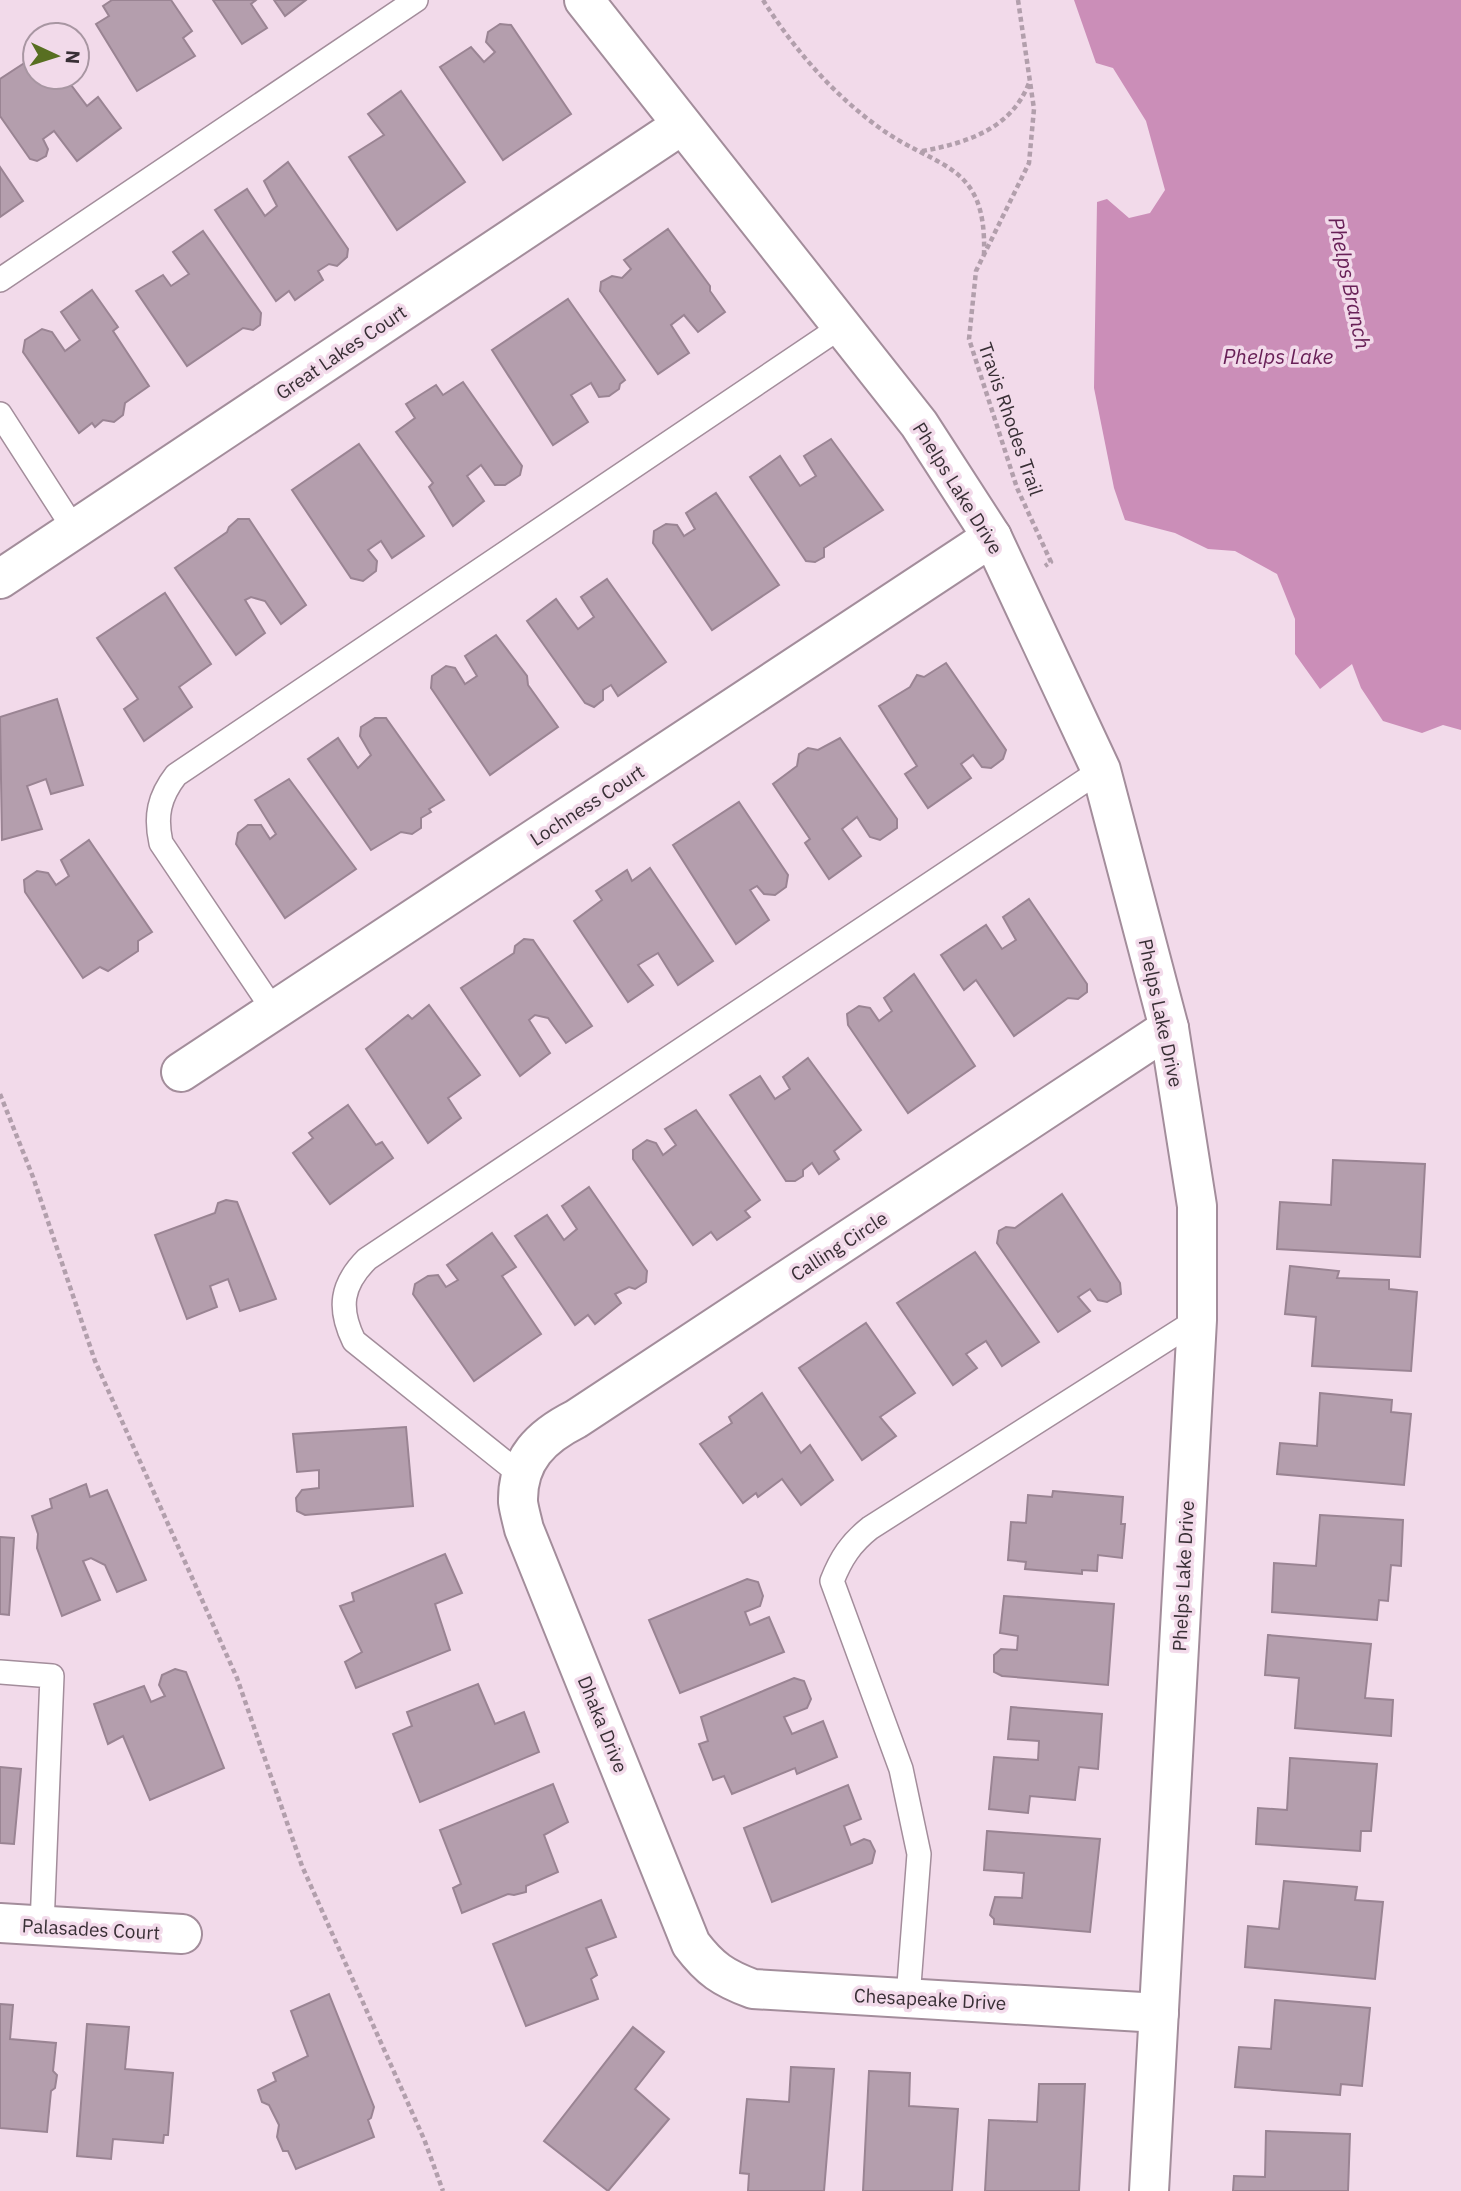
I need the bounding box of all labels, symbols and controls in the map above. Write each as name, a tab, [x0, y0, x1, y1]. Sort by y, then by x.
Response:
north arrow	[21, 21, 91, 91]
text: N	[61, 49, 85, 65]
water label: Phelps Branch	[1322, 214, 1378, 351]
street label: Great Lakes Court	[271, 299, 411, 405]
street label: Travis Rhodes Trail	[974, 339, 1048, 499]
water label: Phelps Lake	[1223, 342, 1334, 370]
street label: Phelps Lake Drive	[908, 418, 1008, 558]
street label: Lochness Court	[525, 759, 649, 851]
street label: Phelps Lake Drive	[1134, 937, 1188, 1089]
street label: Calling Circle	[786, 1206, 892, 1286]
street label: Phelps Lake Drive	[1167, 1500, 1199, 1652]
street label: Dhaka Drive	[573, 1672, 633, 1776]
street label: Palasades Court	[21, 1913, 161, 1945]
street label: Chesapeake Drive	[853, 1983, 1007, 2015]

